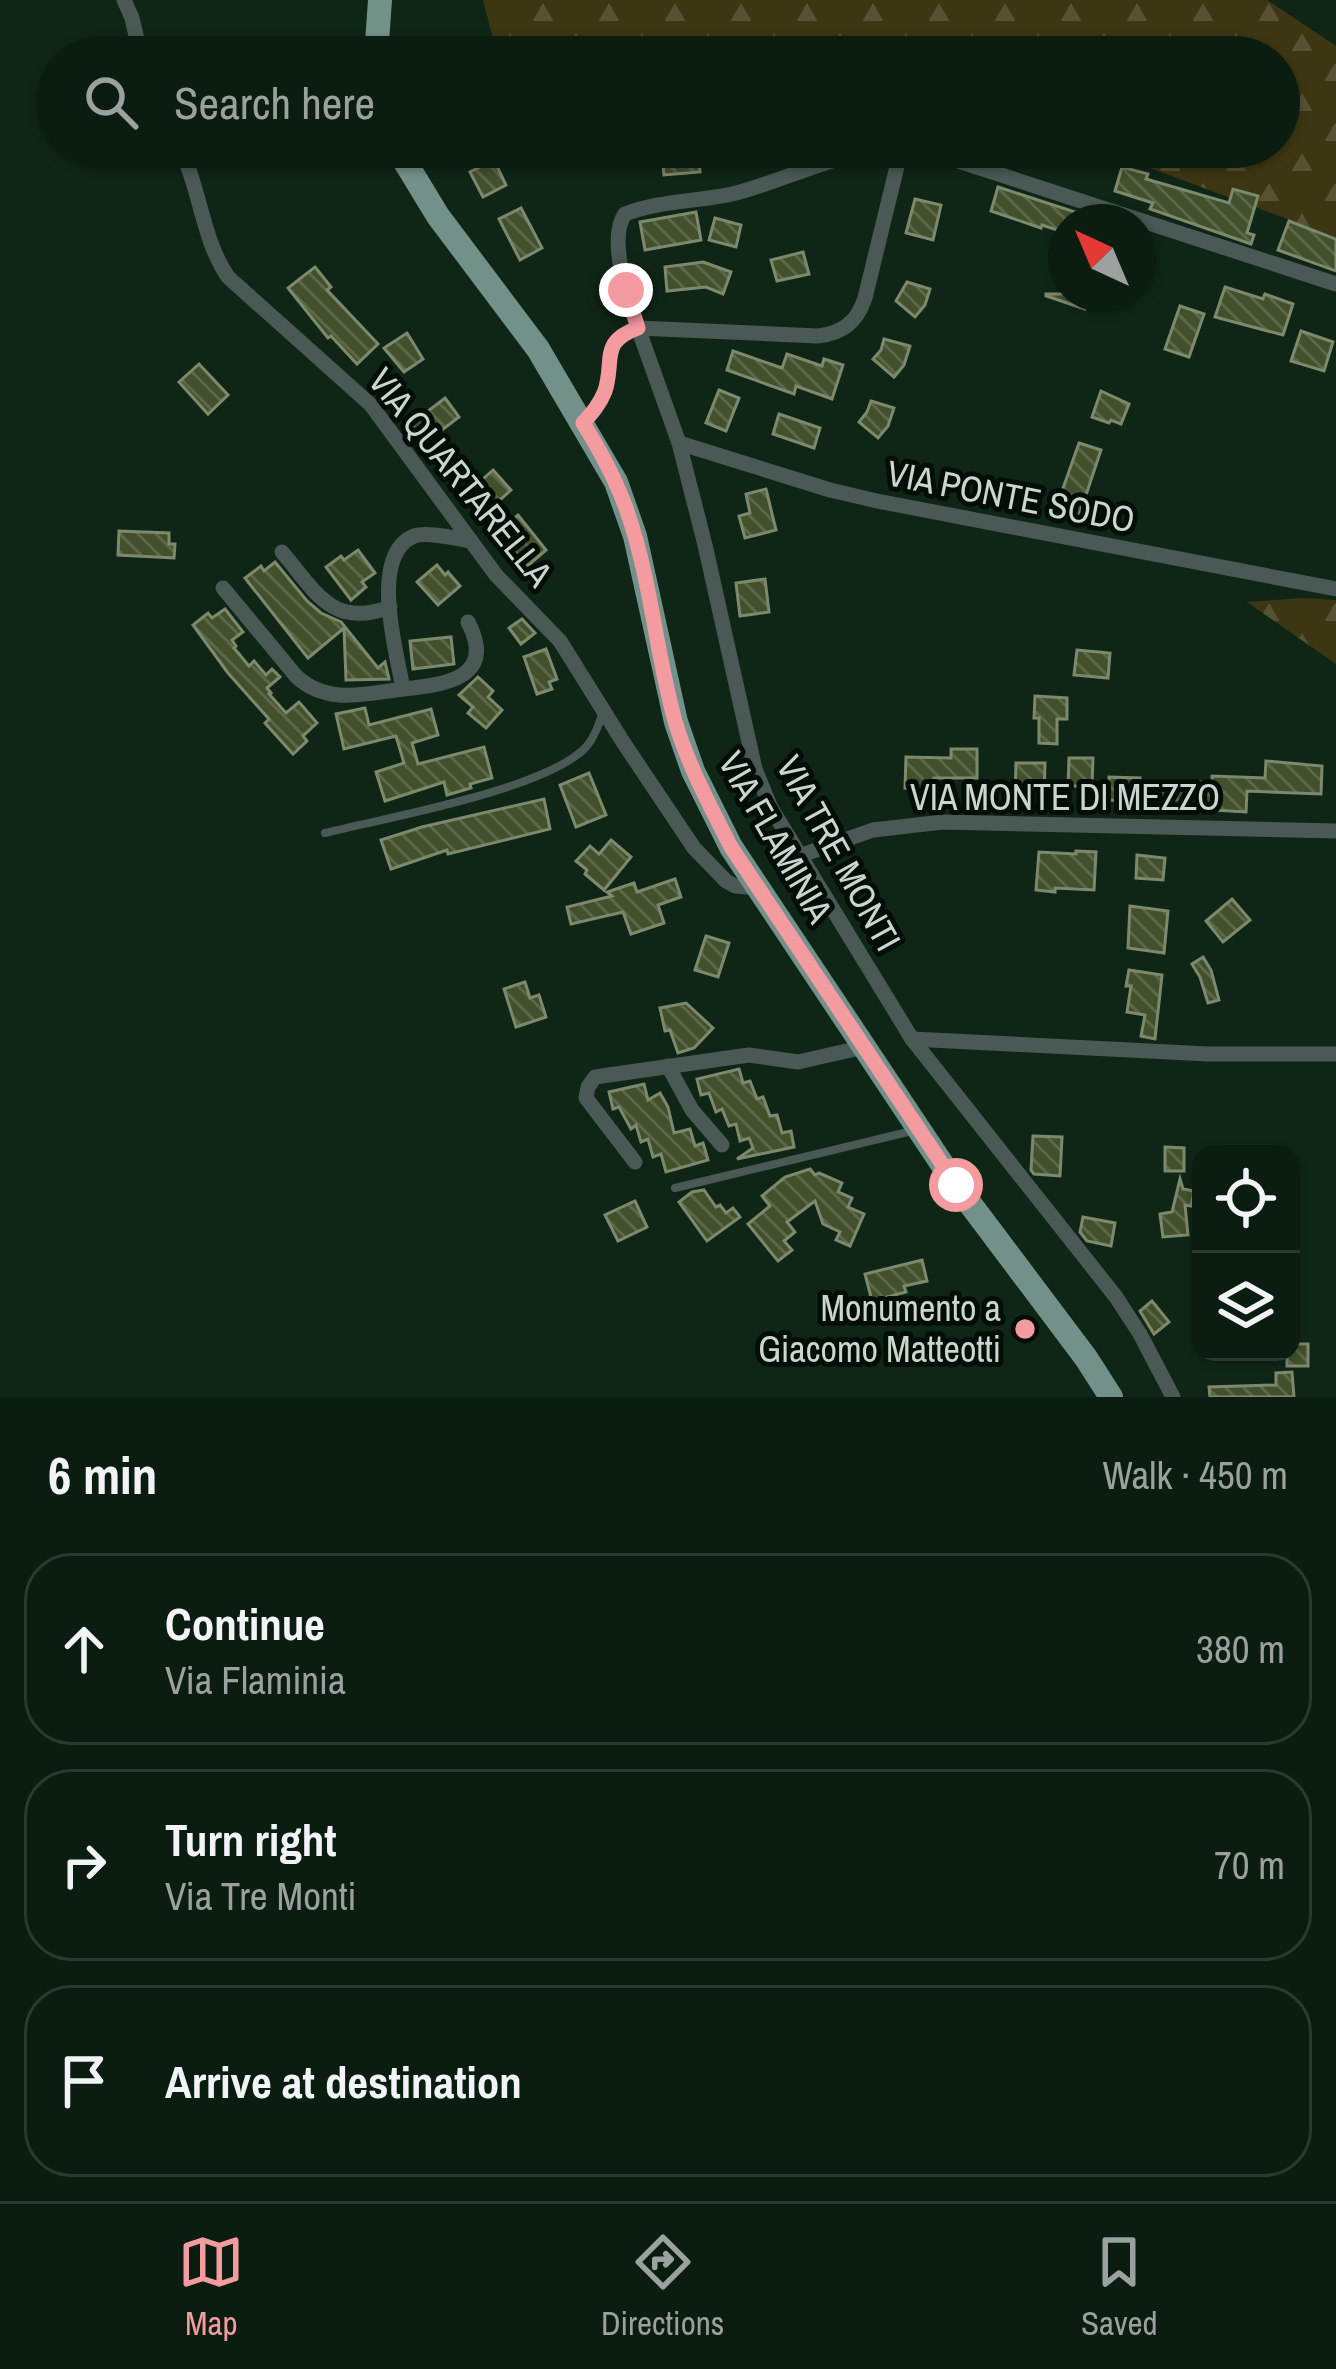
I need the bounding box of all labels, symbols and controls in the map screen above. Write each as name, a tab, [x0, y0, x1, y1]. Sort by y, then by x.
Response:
search box	[36, 36, 1300, 168]
icon: search	[78, 69, 144, 135]
text: Search here	[174, 72, 375, 133]
north arrow	[1048, 204, 1156, 312]
route end	[599, 263, 653, 317]
street label: VIA QUARTARELLA	[358, 358, 564, 596]
street label: VIA PONTE SODO	[883, 448, 1139, 544]
street label: VIA FLAMINIA	[708, 743, 845, 932]
street label: VIA TRE MONTI	[766, 747, 912, 959]
street label: VIA MONTE DI MEZZO	[910, 773, 1220, 821]
map controls	[1192, 1145, 1300, 1361]
button: locate	[1192, 1145, 1300, 1253]
route start	[929, 1158, 983, 1212]
button: layers	[1192, 1253, 1300, 1361]
place label: Monumento a Giacomo Matteotti	[758, 1284, 1001, 1373]
marker: Monumento a Giacomo Matteotti	[1012, 1316, 1038, 1342]
text: 6 min	[48, 1441, 157, 1510]
text: Walk · 450 m	[1103, 1449, 1288, 1501]
text: Continue	[165, 1593, 325, 1654]
icon: ahead	[51, 1616, 117, 1682]
text: 380 m	[1196, 1623, 1285, 1675]
text: Via Flaminia	[165, 1654, 346, 1706]
text: Turn right	[165, 1809, 337, 1870]
icon: right	[51, 1832, 117, 1898]
text: 70 m	[1214, 1839, 1285, 1891]
text: Via Tre Monti	[165, 1870, 357, 1922]
icon: arrive	[51, 2048, 117, 2114]
text: Arrive at destination	[165, 2051, 522, 2112]
tab: Map	[178, 2229, 244, 2345]
tab: Directions	[601, 2229, 724, 2345]
tab: Saved	[1081, 2229, 1158, 2345]

